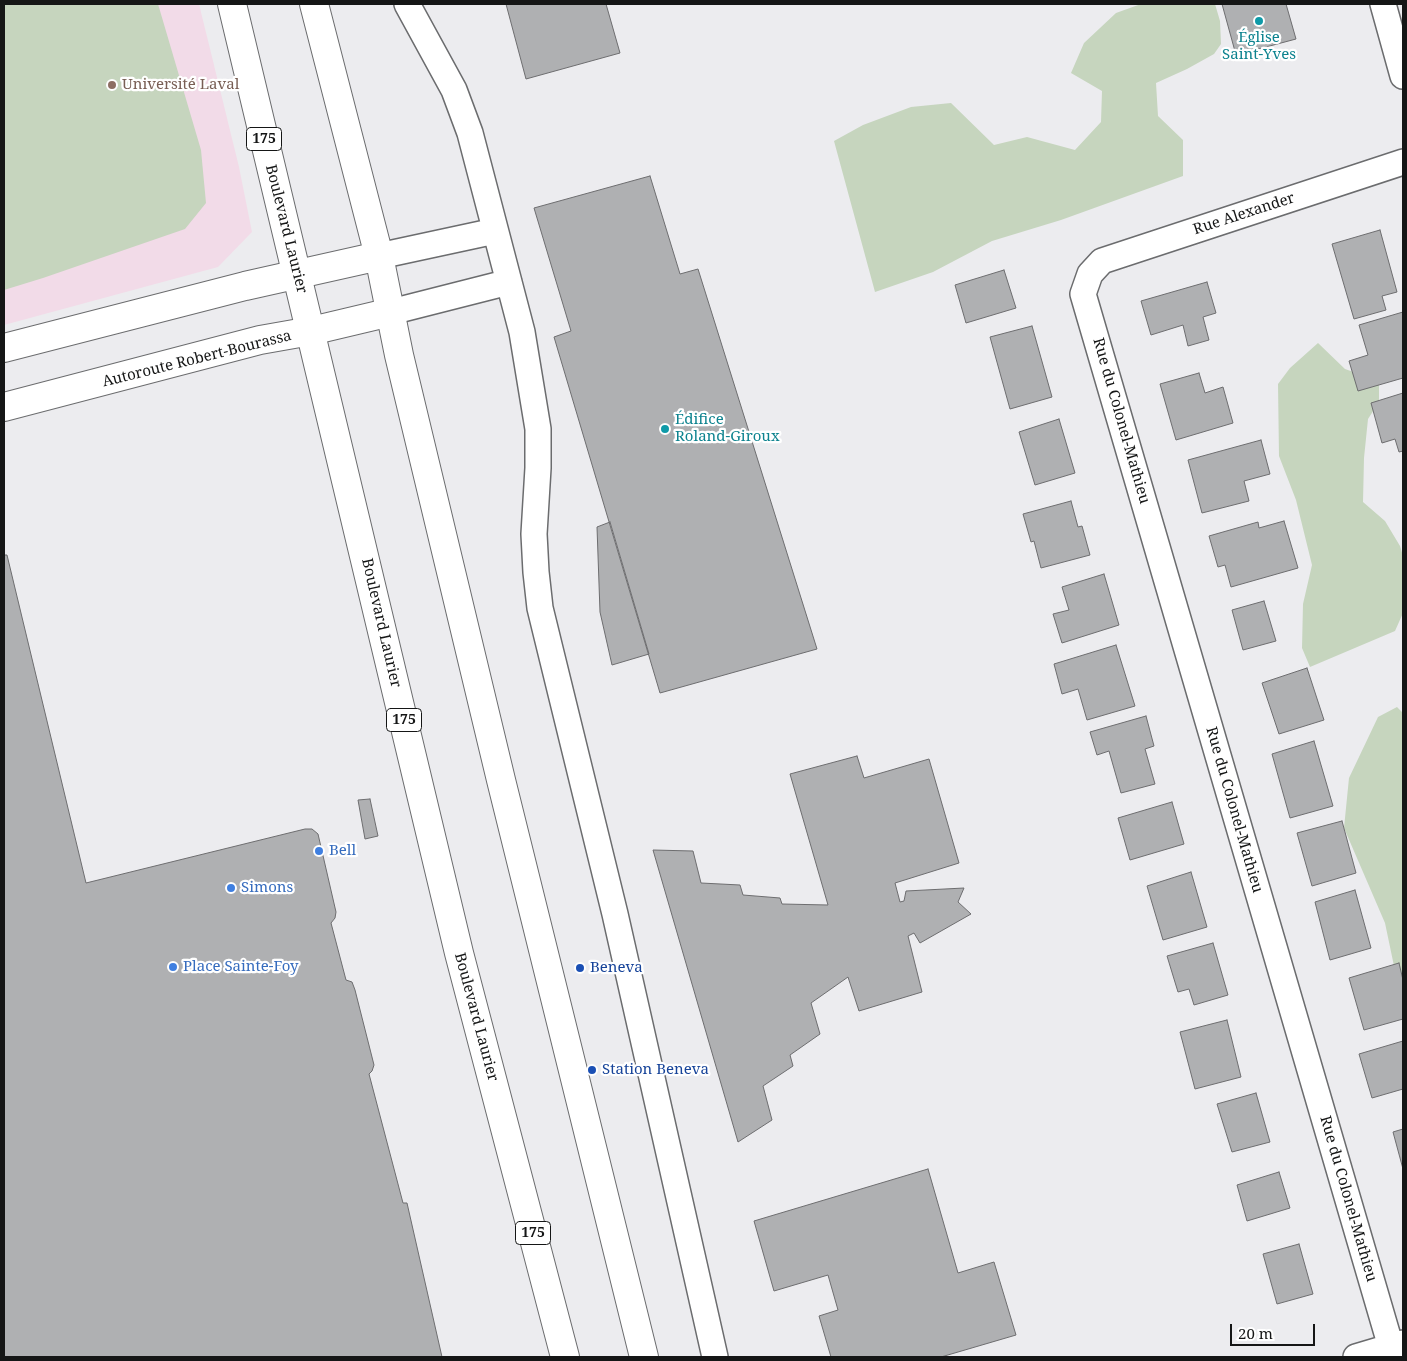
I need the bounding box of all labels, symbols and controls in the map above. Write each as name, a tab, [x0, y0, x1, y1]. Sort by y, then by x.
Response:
marker: Église Saint-Yves	[1253, 15, 1265, 27]
place label: Église Saint-Yves	[1222, 29, 1296, 64]
place label: Université Laval	[122, 76, 239, 94]
marker: Université Laval	[106, 79, 118, 91]
road number: 175	[246, 128, 282, 150]
street label: Boulevard Laurier	[261, 163, 311, 295]
street label: Rue Alexander	[1191, 189, 1297, 239]
street label: Autoroute Robert-Bourassa	[101, 327, 293, 391]
street label: Rue du Colonel-Mathieu	[1089, 336, 1153, 506]
place label: Édifice Roland-Giroux	[675, 411, 780, 446]
marker: Édifice Roland-Giroux	[659, 423, 671, 435]
street label: Boulevard Laurier	[357, 557, 405, 689]
road number: 175	[386, 708, 422, 732]
street label: Rue du Colonel-Mathieu	[1202, 725, 1266, 895]
place label: Bell	[329, 842, 356, 860]
marker: Bell	[313, 845, 325, 857]
place label: Simons	[241, 879, 293, 897]
marker: Simons	[225, 882, 237, 894]
street label: Boulevard Laurier	[450, 951, 502, 1083]
place label: Place Sainte-Foy	[183, 958, 299, 976]
place label: Beneva	[590, 959, 643, 977]
marker: Place Sainte-Foy	[167, 961, 179, 973]
marker: Beneva	[574, 962, 586, 974]
place label: Station Beneva	[602, 1061, 709, 1079]
marker: Station Beneva	[586, 1064, 598, 1076]
street label: Rue du Colonel-Mathieu	[1316, 1114, 1380, 1284]
road number: 175	[516, 1222, 550, 1244]
scale bar	[1232, 1314, 1317, 1346]
text: 20 m	[1238, 1323, 1273, 1343]

